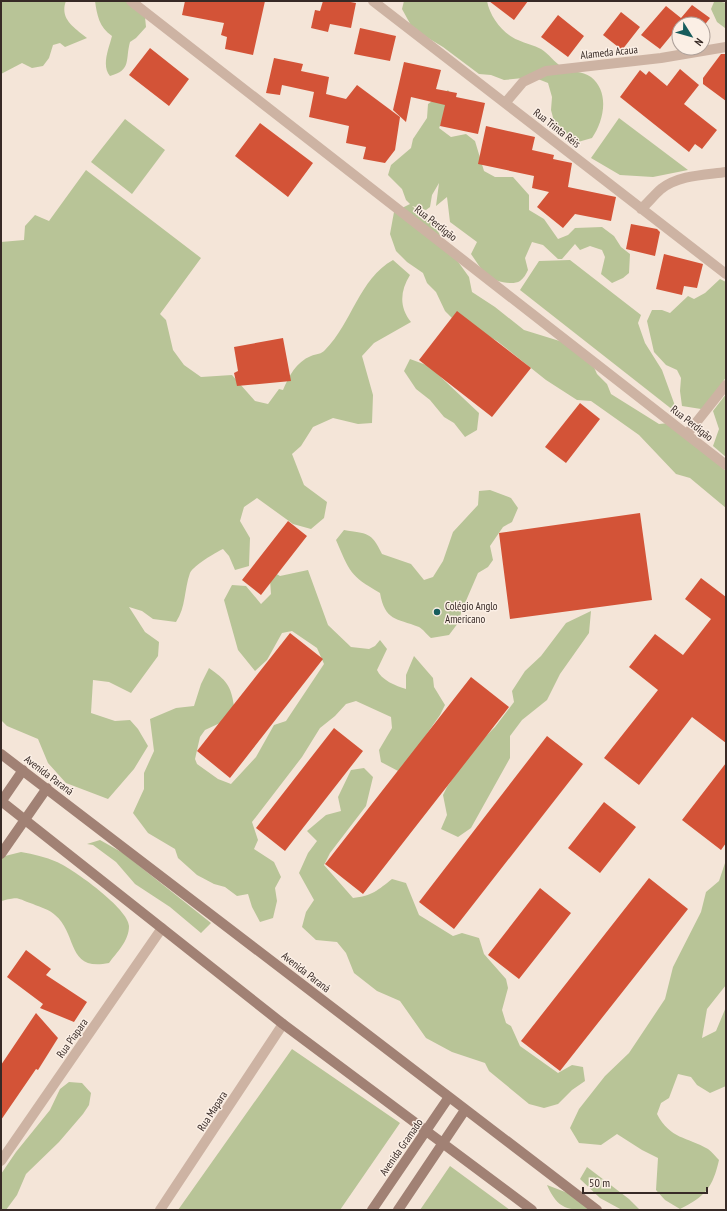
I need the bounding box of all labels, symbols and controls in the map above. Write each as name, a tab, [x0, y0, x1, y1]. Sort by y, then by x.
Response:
north arrow	[671, 16, 711, 56]
text: N	[692, 35, 706, 49]
street label: Alameda Acaua	[580, 42, 638, 62]
street label: Rua Trinta Réis	[531, 105, 584, 151]
street label: Rua Perdigão	[412, 202, 460, 244]
street label: Rua Perdigão	[668, 402, 716, 444]
place label: Colégio Anglo Americano	[445, 599, 498, 626]
marker: Colégio Anglo Americano	[432, 607, 442, 617]
street label: Avenida Paraná	[22, 752, 76, 798]
street label: Avenida Paraná	[279, 949, 333, 995]
street label: Rua Piapara	[53, 1015, 91, 1061]
street label: Rua Mapara	[194, 1088, 230, 1134]
street label: Avenida Gramado	[376, 1116, 426, 1178]
scale bar	[583, 1169, 707, 1195]
text: 50 m	[589, 1175, 610, 1190]

